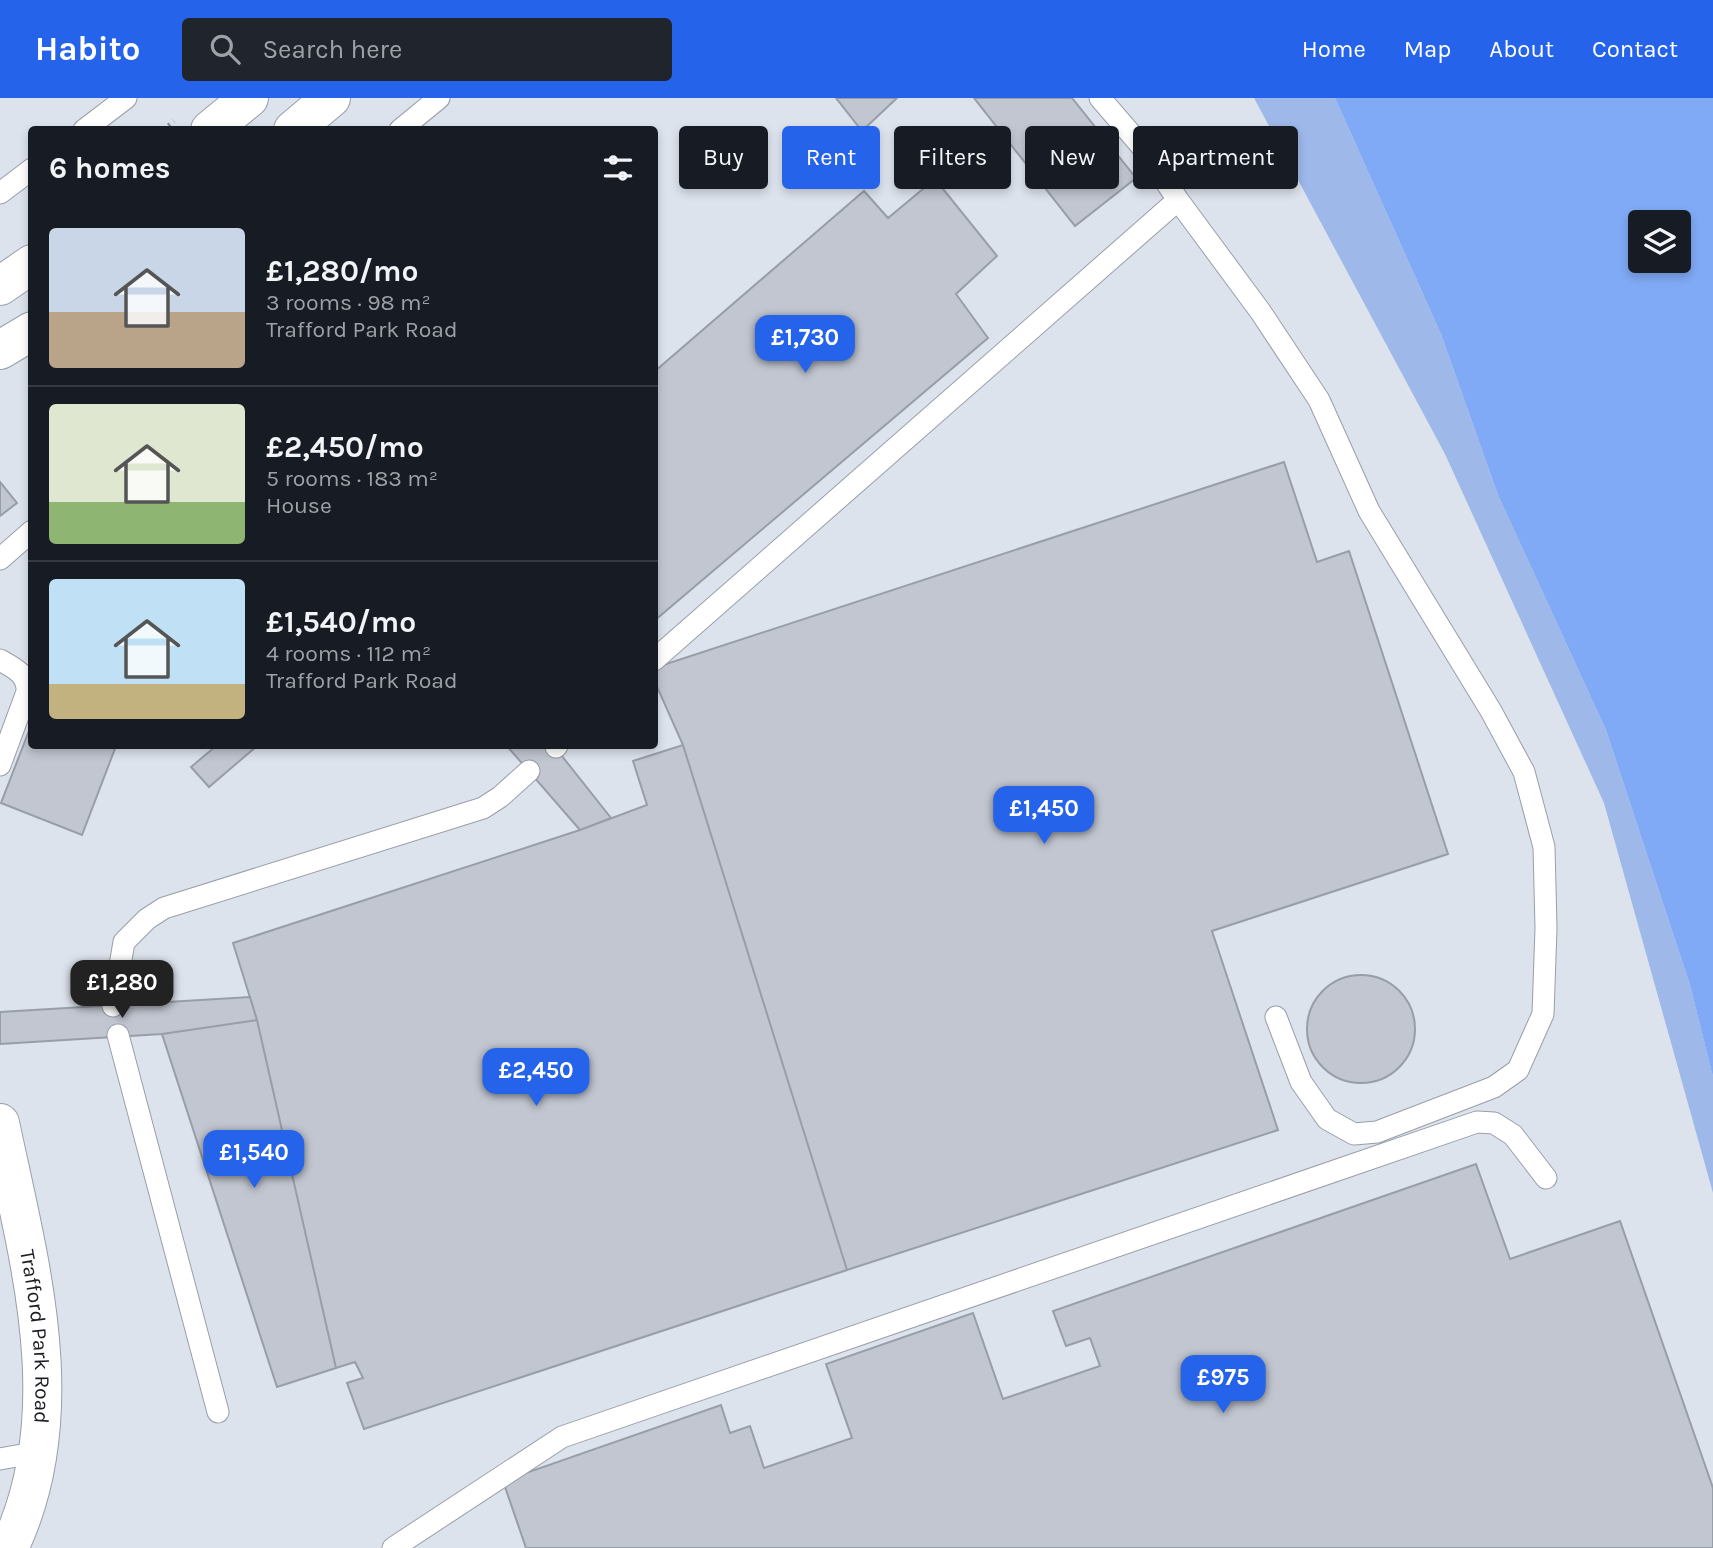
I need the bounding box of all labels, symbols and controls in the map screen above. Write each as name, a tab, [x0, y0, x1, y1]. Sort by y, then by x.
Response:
search box	[182, 18, 672, 81]
text: Habito	[35, 30, 140, 68]
icon: search	[206, 30, 244, 68]
text: Search here	[262, 34, 402, 65]
text: Home	[1302, 35, 1366, 63]
text: Map	[1404, 35, 1451, 63]
text: About	[1489, 35, 1554, 63]
text: Contact	[1592, 35, 1678, 63]
chip: Buy	[679, 126, 768, 189]
chip: Rent	[782, 126, 880, 189]
chip: Filters	[894, 126, 1011, 189]
chip: New	[1025, 126, 1119, 189]
chip: Apartment	[1133, 126, 1298, 189]
icon: filters	[599, 149, 637, 187]
text: 6 homes	[49, 150, 171, 186]
map controls	[1628, 210, 1691, 273]
button: layers	[1628, 210, 1691, 273]
text: £1,280/mo	[266, 253, 418, 289]
icon: home	[105, 256, 189, 340]
text: 3 rooms · 98 m²	[266, 289, 431, 316]
text: Trafford Park Road	[266, 316, 458, 343]
pin: £1,730	[748, 316, 862, 375]
text: £1,730	[771, 324, 839, 351]
text: £2,450/mo	[266, 429, 424, 465]
icon: home	[105, 432, 189, 516]
text: 5 rooms · 183 m²	[266, 465, 438, 492]
text: House	[266, 492, 332, 519]
text: £1,540/mo	[266, 604, 416, 640]
icon: home	[105, 607, 189, 691]
text: 4 rooms · 112 m²	[266, 640, 431, 667]
text: Trafford Park Road	[266, 667, 458, 694]
pin: £1,450	[987, 786, 1101, 846]
text: £1,450	[1009, 795, 1079, 822]
pin: £1,280	[65, 960, 179, 1020]
text: £1,280	[86, 969, 158, 996]
pin: £2,450	[479, 1048, 593, 1108]
text: £2,450	[498, 1057, 574, 1084]
pin: £1,540	[197, 1130, 311, 1190]
text: £1,540	[219, 1139, 289, 1166]
street label: Trafford Park Road	[15, 1247, 54, 1424]
pin: £975	[1182, 1356, 1264, 1415]
text: £975	[1197, 1364, 1249, 1391]

